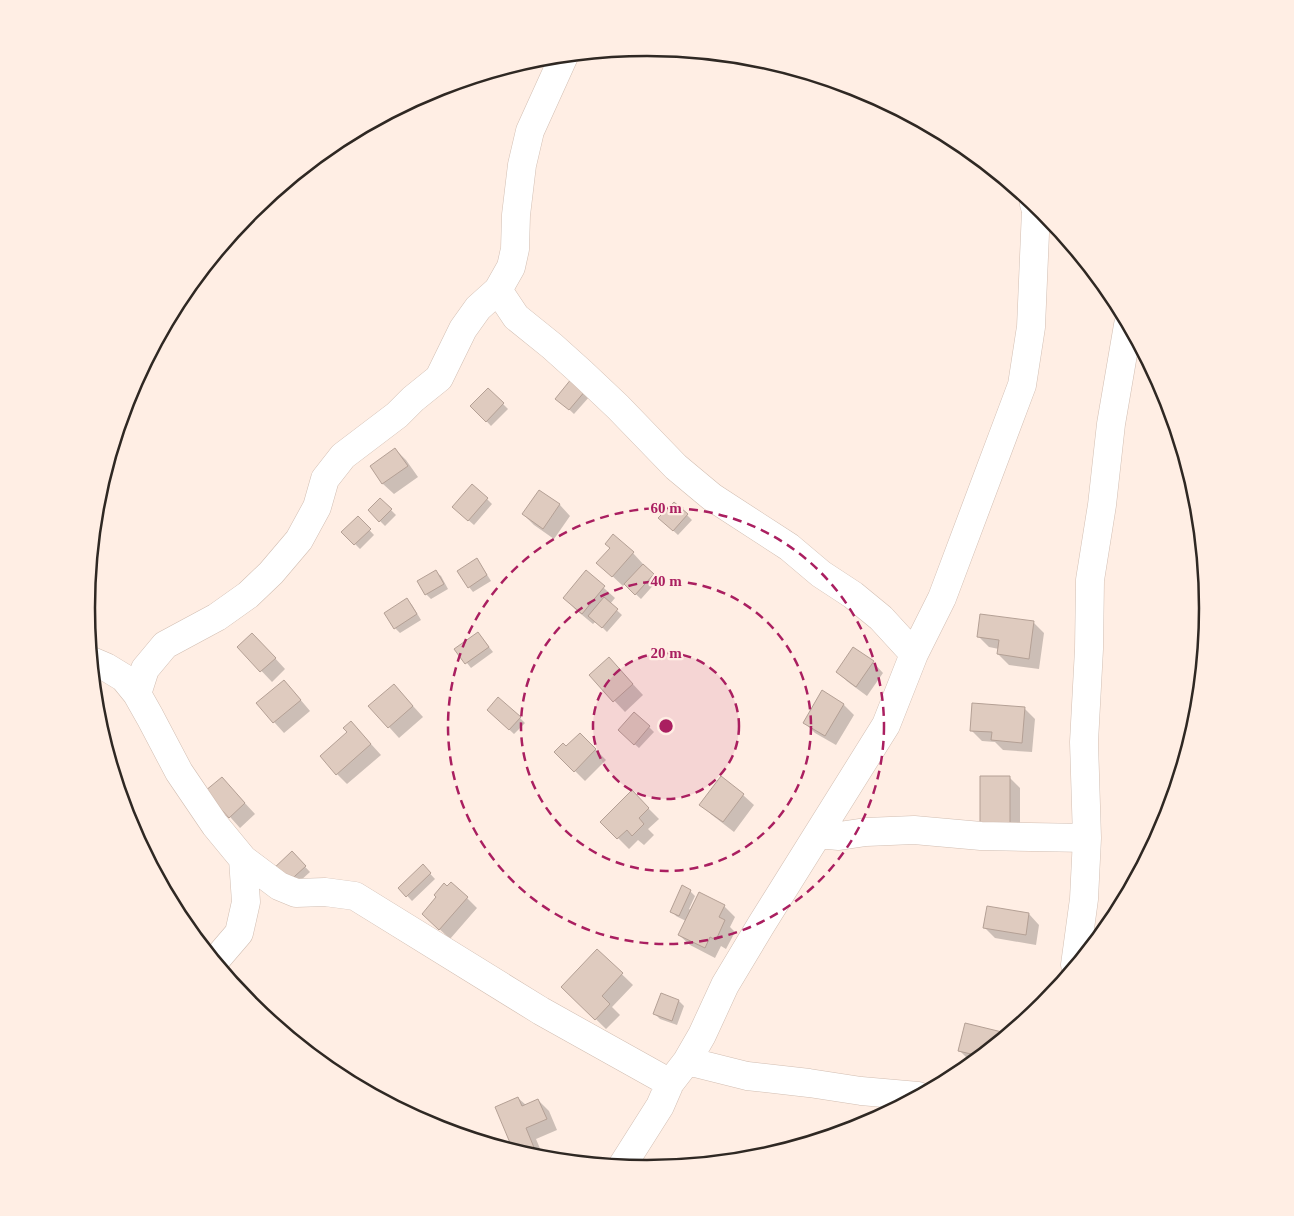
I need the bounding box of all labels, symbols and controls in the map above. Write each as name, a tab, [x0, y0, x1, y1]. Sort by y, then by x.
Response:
text: 60 m	[650, 500, 682, 516]
text: 40 m	[650, 573, 682, 589]
text: 20 m	[650, 645, 682, 661]
centre of rings	[657, 717, 675, 735]

